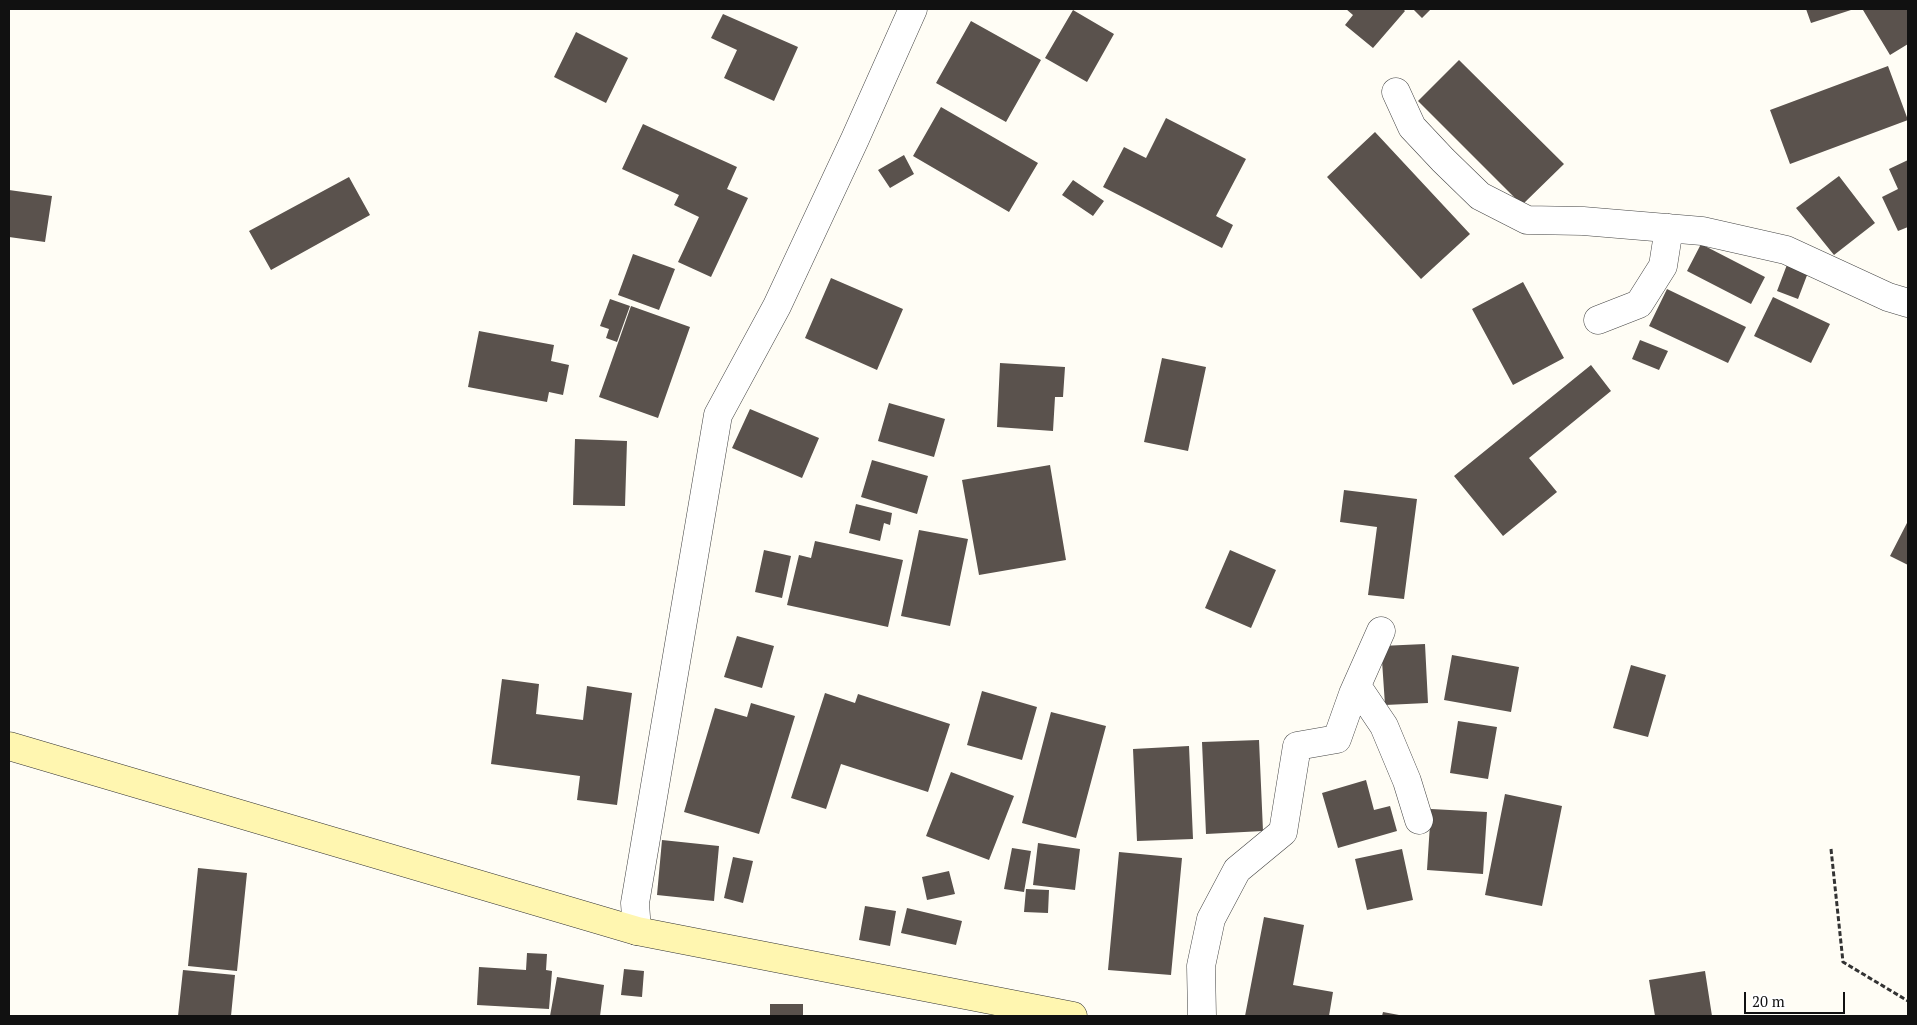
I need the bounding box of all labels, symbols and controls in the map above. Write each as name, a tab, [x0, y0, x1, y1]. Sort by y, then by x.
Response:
scale bar	[1747, 982, 1848, 1014]
text: 20 m	[1752, 991, 1785, 1011]

